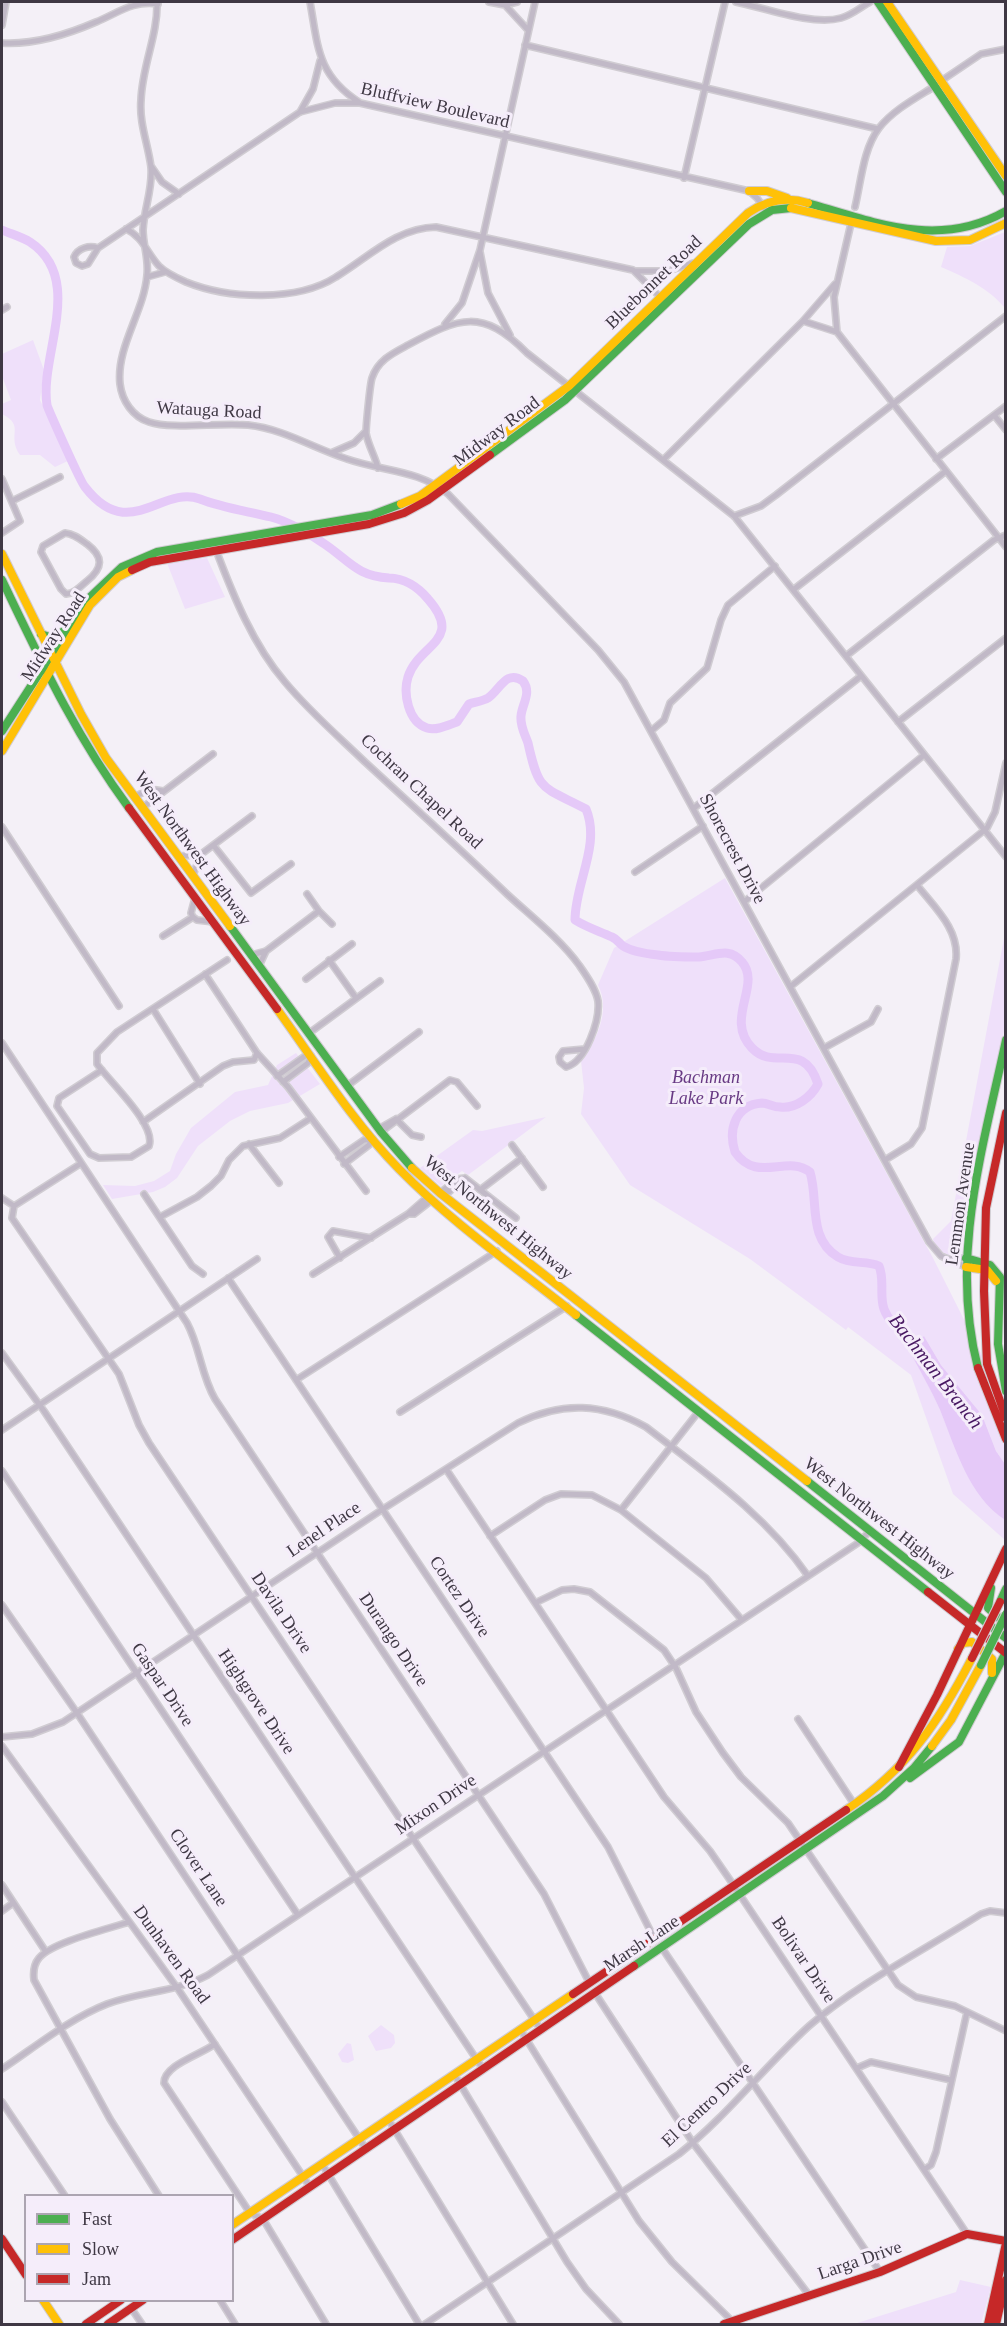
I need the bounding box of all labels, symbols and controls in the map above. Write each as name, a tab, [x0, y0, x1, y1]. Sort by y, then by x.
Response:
street label: Bluffview Boulevard	[358, 78, 512, 134]
street label: Bluebonnet Road	[601, 232, 707, 334]
street label: Midway Road	[450, 393, 544, 471]
street label: Watauga Road	[156, 397, 262, 425]
street label: Midway Road	[17, 588, 91, 686]
street label: Cochran Chapel Road	[356, 730, 486, 854]
street label: West Northwest Highway	[129, 768, 255, 930]
street label: Shorecrest Drive	[694, 790, 770, 908]
park label: Bachman Lake Park	[669, 1067, 743, 1110]
street label: Lemmon Avenue	[942, 1141, 980, 1267]
street label: West Northwest Highway	[419, 1151, 577, 1285]
water label: Bachman Branch	[883, 1310, 987, 1434]
street label: West Northwest Highway	[799, 1453, 959, 1585]
street label: Lenel Place	[283, 1497, 365, 1563]
street label: Cortez Drive	[424, 1552, 494, 1642]
street label: Davila Drive	[246, 1568, 316, 1658]
street label: Durango Drive	[354, 1589, 432, 1691]
street label: Gaspar Drive	[126, 1639, 198, 1731]
street label: Highgrove Drive	[213, 1645, 299, 1759]
street label: Mixon Drive	[391, 1770, 481, 1840]
street label: Clover Lane	[164, 1825, 232, 1911]
street label: Dunhaven Road	[128, 1902, 214, 2008]
street label: Marsh Lane	[600, 1911, 684, 1977]
street label: Bolivar Drive	[766, 1913, 840, 2007]
street label: El Centro Drive	[658, 2058, 756, 2152]
legend	[24, 2194, 234, 2302]
text: Fast	[82, 2209, 112, 2229]
street label: Larga Drive	[815, 2237, 905, 2285]
text: Slow	[82, 2239, 119, 2259]
text: Jam	[82, 2269, 111, 2289]

